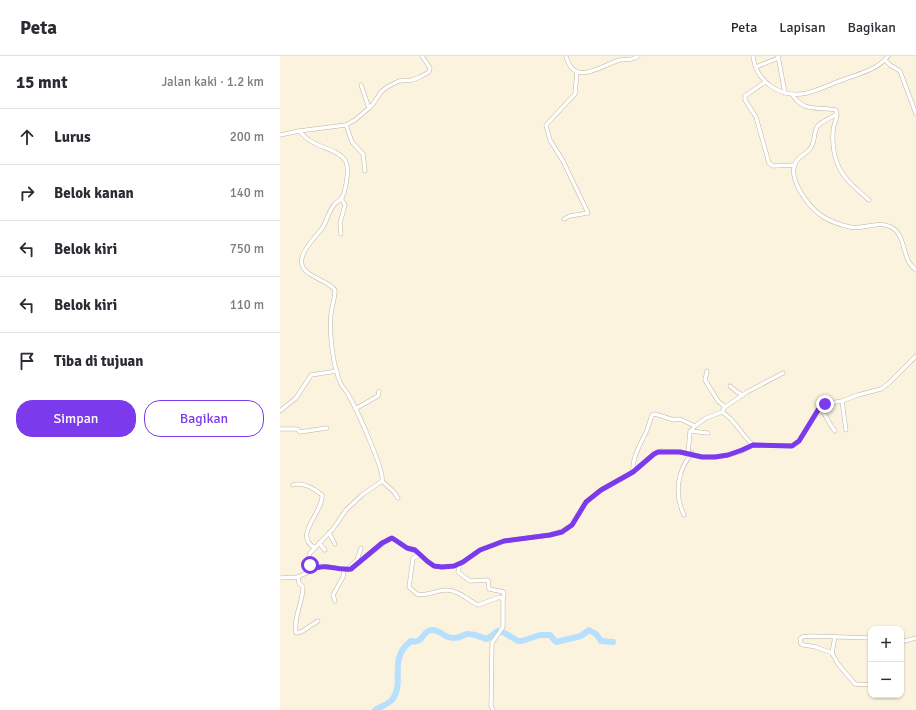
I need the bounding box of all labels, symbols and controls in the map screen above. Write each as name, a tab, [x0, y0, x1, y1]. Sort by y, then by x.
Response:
text: Peta	[20, 16, 57, 40]
text: Peta	[731, 19, 757, 36]
text: Lapisan	[779, 19, 826, 36]
text: Bagikan	[848, 19, 896, 36]
text: 15 mnt	[16, 72, 68, 93]
text: Jalan kaki · 1.2 km	[162, 74, 264, 90]
icon: ahead	[16, 126, 38, 148]
text: Lurus	[54, 128, 91, 146]
text: 200 m	[230, 129, 264, 145]
icon: right	[16, 182, 38, 204]
text: Belok kanan	[54, 184, 134, 202]
text: 140 m	[230, 185, 264, 201]
icon: left	[16, 238, 38, 260]
text: Belok kiri	[54, 240, 117, 258]
text: 750 m	[230, 241, 264, 257]
icon: left	[16, 294, 38, 316]
text: Belok kiri	[54, 296, 117, 314]
text: 110 m	[230, 297, 264, 313]
icon: arrive	[16, 350, 38, 372]
text: Tiba di tujuan	[54, 352, 144, 370]
route end	[816, 395, 834, 413]
button: Simpan	[16, 400, 136, 437]
button: Bagikan	[144, 400, 264, 437]
route start	[301, 556, 319, 574]
map controls	[868, 626, 904, 698]
button: +	[868, 626, 904, 662]
button: −	[868, 662, 904, 698]

